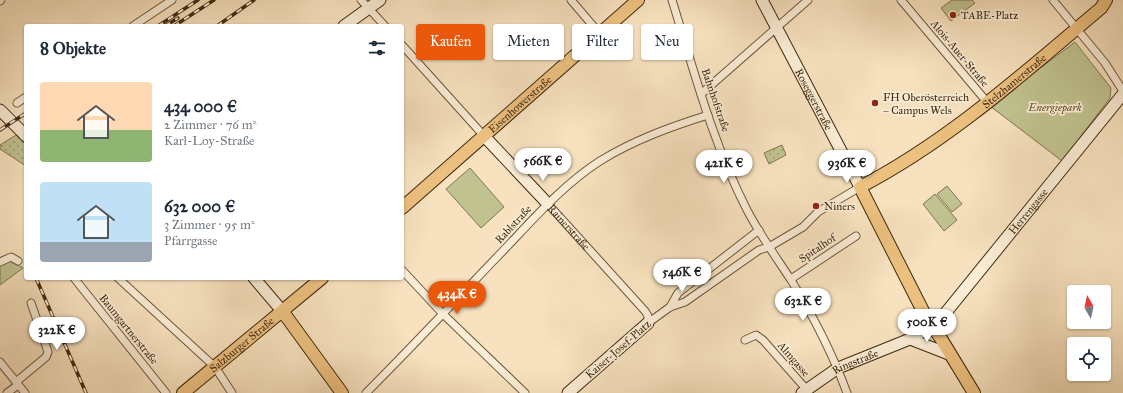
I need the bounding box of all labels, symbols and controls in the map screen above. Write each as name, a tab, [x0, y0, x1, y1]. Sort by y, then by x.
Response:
place label: TABE-Platz	[961, 9, 1018, 22]
marker: TABE-Platz	[948, 10, 958, 20]
street label: Alois-Auer-Straße	[927, 17, 992, 90]
chip: Kaufen	[416, 24, 485, 60]
chip: Mieten	[493, 24, 564, 60]
chip: Filter	[572, 24, 633, 60]
chip: Neu	[641, 24, 693, 60]
icon: filters	[366, 37, 388, 59]
text: 8 Objekte	[40, 38, 106, 59]
street label: Stelzhamerstraße	[980, 51, 1049, 111]
street label: Roseggerstraße	[792, 66, 835, 133]
street label: Bahnhofstraße	[699, 67, 733, 134]
street label: Eisenhowerstraße	[486, 73, 555, 136]
place label: FH Oberösterreich – Campus Wels	[883, 91, 969, 117]
text: 434 000 €	[164, 96, 237, 117]
icon: home	[72, 98, 120, 146]
marker: FH Oberösterreich – Campus Wels	[870, 98, 880, 108]
park label: Energiepark	[1027, 101, 1082, 115]
text: 2 Zimmer · 76 m²	[164, 117, 257, 133]
text: Karl-Loy-Straße	[164, 133, 255, 149]
pin: 566K €	[510, 148, 576, 182]
pin: 421K €	[691, 150, 757, 184]
pin: 936K €	[814, 150, 880, 184]
text: 566K €	[523, 153, 563, 169]
text: 421K €	[705, 155, 743, 171]
text: 936K €	[828, 155, 866, 171]
street label: Herrengasse	[1006, 186, 1051, 237]
text: 632 000 €	[164, 196, 235, 217]
icon: home	[72, 198, 120, 246]
place label: Niners	[824, 200, 855, 213]
marker: Niners	[811, 201, 821, 211]
street label: Rablstraße	[492, 202, 535, 246]
street label: Rainerstraße	[544, 202, 593, 253]
text: 3 Zimmer · 95 m²	[164, 217, 255, 233]
street label: Spitalhof	[796, 230, 840, 265]
text: Pfarrgasse	[164, 233, 217, 249]
pin: 546K €	[649, 259, 715, 293]
text: 546K €	[662, 264, 702, 280]
pin: 434K €	[424, 281, 490, 315]
north arrow	[1067, 285, 1111, 329]
map controls	[1067, 285, 1111, 381]
text: 434K €	[437, 286, 477, 302]
pin: 632K €	[770, 288, 836, 322]
street label: Baumgartnerstraße	[96, 292, 161, 367]
text: 632K €	[784, 293, 822, 309]
pin: 500K €	[894, 309, 960, 343]
street label: Salzburger Straße	[207, 314, 277, 375]
text: 500K €	[906, 314, 948, 330]
pin: 322K €	[24, 317, 90, 351]
street label: Kaiser-Josef-Platz	[583, 317, 654, 382]
text: 322K €	[38, 322, 76, 338]
button: locate	[1067, 337, 1111, 381]
street label: Almgasse	[774, 338, 813, 380]
street label: Ringstraße	[829, 346, 881, 377]

